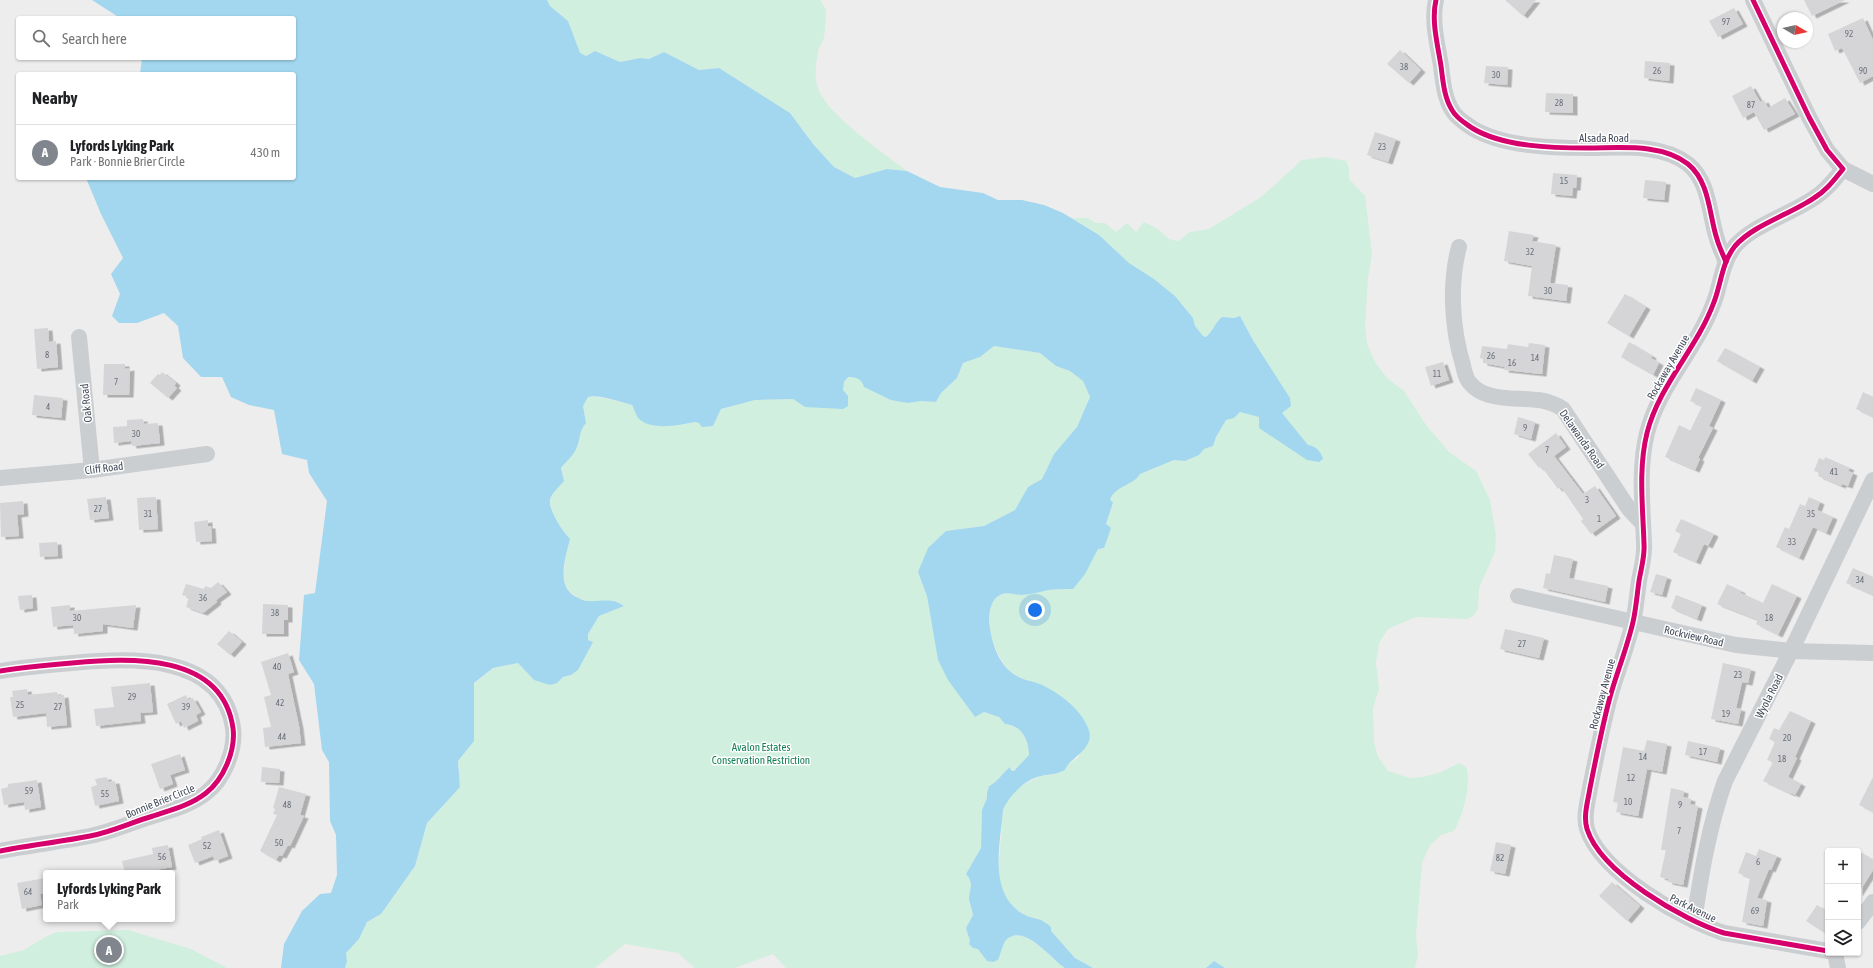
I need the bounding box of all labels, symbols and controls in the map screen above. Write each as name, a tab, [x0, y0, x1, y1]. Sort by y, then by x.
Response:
north arrow	[1777, 12, 1813, 48]
search box	[16, 16, 296, 60]
house number: 97	[1722, 17, 1730, 27]
icon: search	[30, 27, 52, 49]
house number: 92	[1845, 29, 1853, 39]
text: Search here	[62, 30, 127, 47]
house number: 38	[1400, 62, 1408, 72]
house number: 26	[1653, 66, 1661, 76]
house number: 90	[1859, 66, 1867, 76]
house number: 30	[1492, 70, 1500, 80]
text: Nearby	[32, 88, 78, 108]
house number: 28	[1555, 98, 1563, 108]
house number: 87	[1747, 100, 1755, 110]
street label: Alsada Road	[1579, 132, 1629, 144]
text: Lyfords Lyking Park	[70, 137, 174, 154]
house number: 23	[1378, 142, 1386, 152]
text: A	[42, 145, 48, 160]
text: 430 m	[251, 145, 280, 160]
text: Park · Bonnie Brier Circle	[70, 154, 185, 169]
house number: 15	[1560, 176, 1568, 186]
house number: 32	[1526, 247, 1534, 257]
house number: 30	[1544, 286, 1552, 296]
street label: Rockaway Avenue	[1645, 332, 1691, 402]
house number: 8	[45, 350, 49, 360]
house number: 26	[1487, 351, 1495, 361]
house number: 14	[1531, 353, 1539, 363]
house number: 16	[1508, 358, 1516, 368]
house number: 11	[1433, 369, 1441, 379]
house number: 7	[114, 377, 118, 387]
street label: Oak Road	[78, 383, 94, 423]
house number: 4	[46, 402, 50, 412]
street label: Delawanda Road	[1557, 407, 1607, 471]
house number: 9	[1523, 423, 1527, 433]
house number: 30	[132, 429, 140, 439]
house number: 7	[1545, 445, 1549, 455]
street label: Cliff Road	[84, 460, 124, 476]
house number: 41	[1830, 467, 1838, 477]
house number: 3	[1585, 495, 1589, 505]
house number: 27	[94, 504, 102, 514]
house number: 31	[144, 509, 152, 519]
house number: 35	[1807, 509, 1815, 519]
house number: 1	[1597, 514, 1601, 524]
house number: 33	[1788, 537, 1796, 547]
house number: 34	[1856, 575, 1864, 585]
house number: 36	[199, 593, 207, 603]
your location	[1025, 600, 1045, 620]
house number: 38	[271, 608, 279, 618]
house number: 30	[73, 613, 81, 623]
house number: 18	[1765, 613, 1773, 623]
street label: Rockview Road	[1663, 623, 1725, 649]
house number: 27	[1518, 639, 1526, 649]
street label: Rockaway Avenue	[1587, 657, 1617, 731]
house number: 40	[273, 662, 281, 672]
house number: 23	[1734, 670, 1742, 680]
street label: Wyola Road	[1753, 672, 1785, 720]
house number: 29	[128, 692, 136, 702]
house number: 42	[276, 698, 284, 708]
house number: 25	[16, 700, 24, 710]
house number: 27	[54, 702, 62, 712]
house number: 39	[182, 702, 190, 712]
house number: 19	[1722, 709, 1730, 719]
house number: 44	[278, 732, 286, 742]
house number: 20	[1783, 733, 1791, 743]
park label: Avalon Estates Conservation Restriction	[712, 741, 810, 766]
house number: 17	[1699, 747, 1707, 757]
house number: 14	[1639, 752, 1647, 762]
house number: 18	[1778, 754, 1786, 764]
house number: 12	[1627, 773, 1635, 783]
street label: Bonnie Brier Circle	[124, 782, 196, 820]
house number: 59	[25, 786, 33, 796]
house number: 55	[101, 789, 109, 799]
house number: 10	[1624, 797, 1632, 807]
house number: 48	[283, 800, 291, 810]
house number: 9	[1678, 800, 1682, 810]
house number: 7	[1677, 826, 1681, 836]
house number: 50	[275, 838, 283, 848]
house number: 52	[203, 841, 211, 851]
map controls	[1825, 848, 1861, 956]
button: +	[1825, 848, 1861, 884]
house number: 56	[158, 852, 166, 862]
house number: 82	[1496, 853, 1504, 863]
house number: 6	[1756, 857, 1760, 867]
popup	[43, 870, 175, 922]
text: Lyfords Lyking Park	[57, 880, 161, 897]
button: −	[1825, 884, 1861, 920]
house number: 64	[24, 887, 32, 897]
street label: Park Avenue	[1668, 892, 1718, 924]
text: Park	[57, 897, 79, 912]
house number: 69	[1751, 906, 1759, 916]
button: layers	[1825, 920, 1861, 956]
pin: A	[96, 935, 122, 965]

